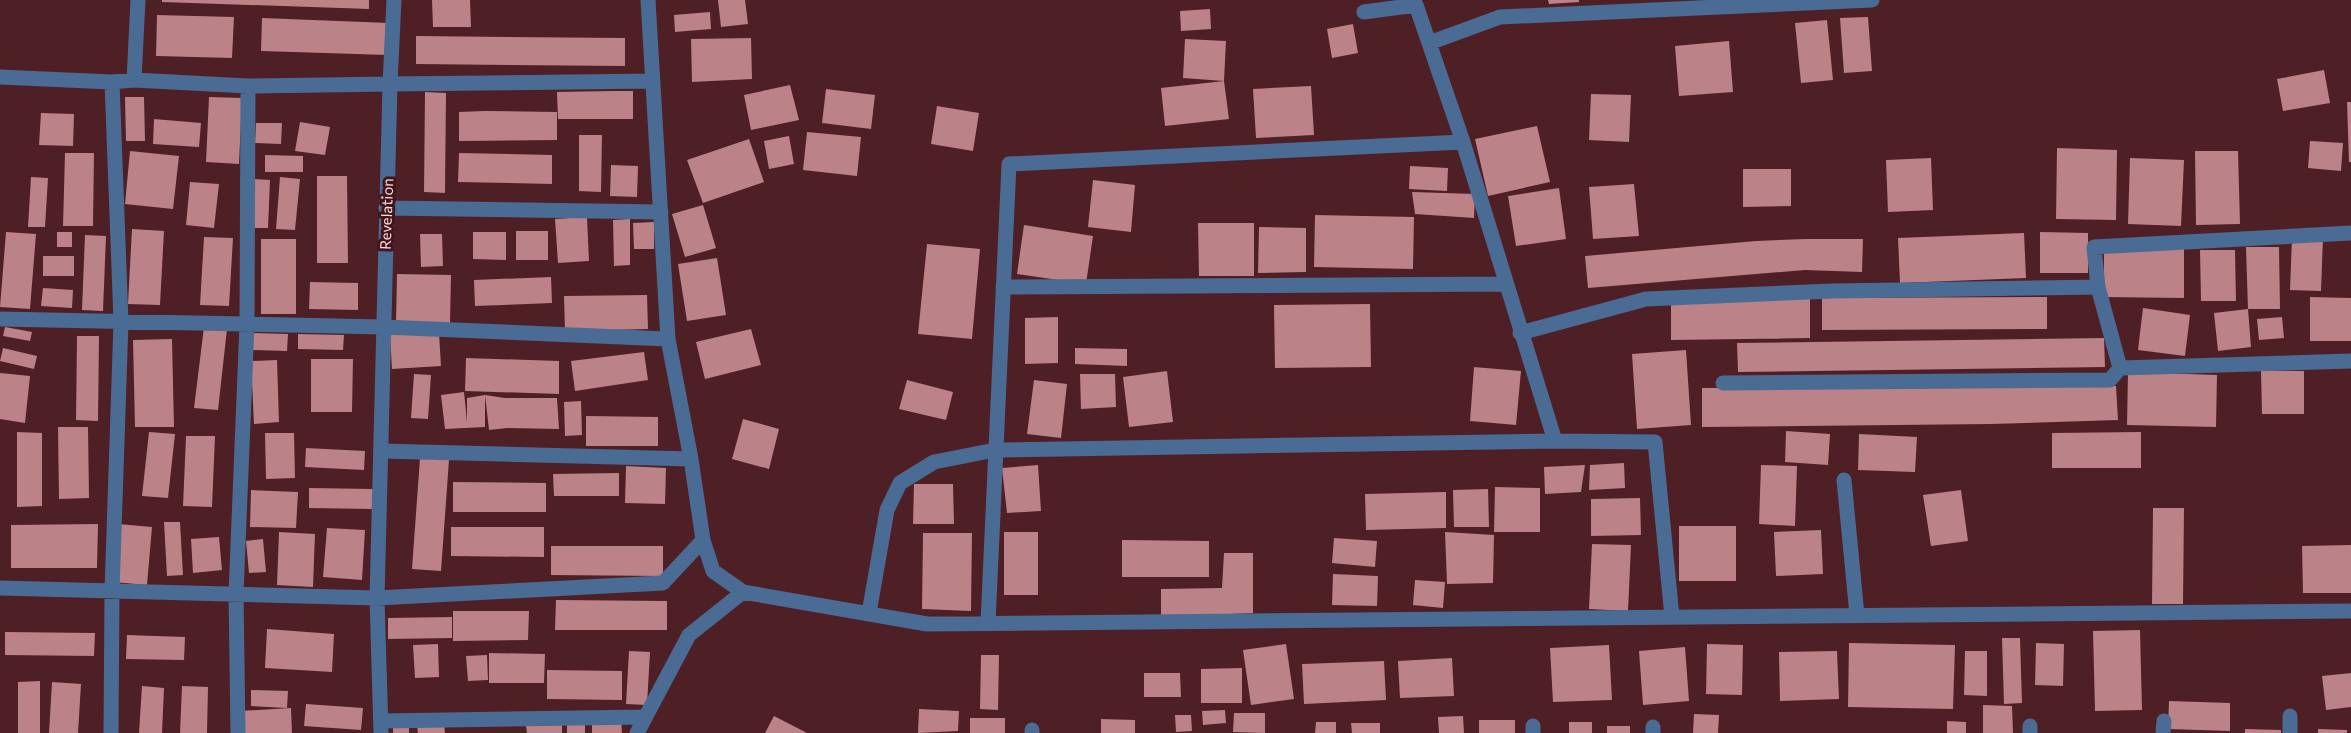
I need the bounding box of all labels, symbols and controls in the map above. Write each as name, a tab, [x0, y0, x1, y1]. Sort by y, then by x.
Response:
street label: Revelation	[376, 178, 396, 250]

